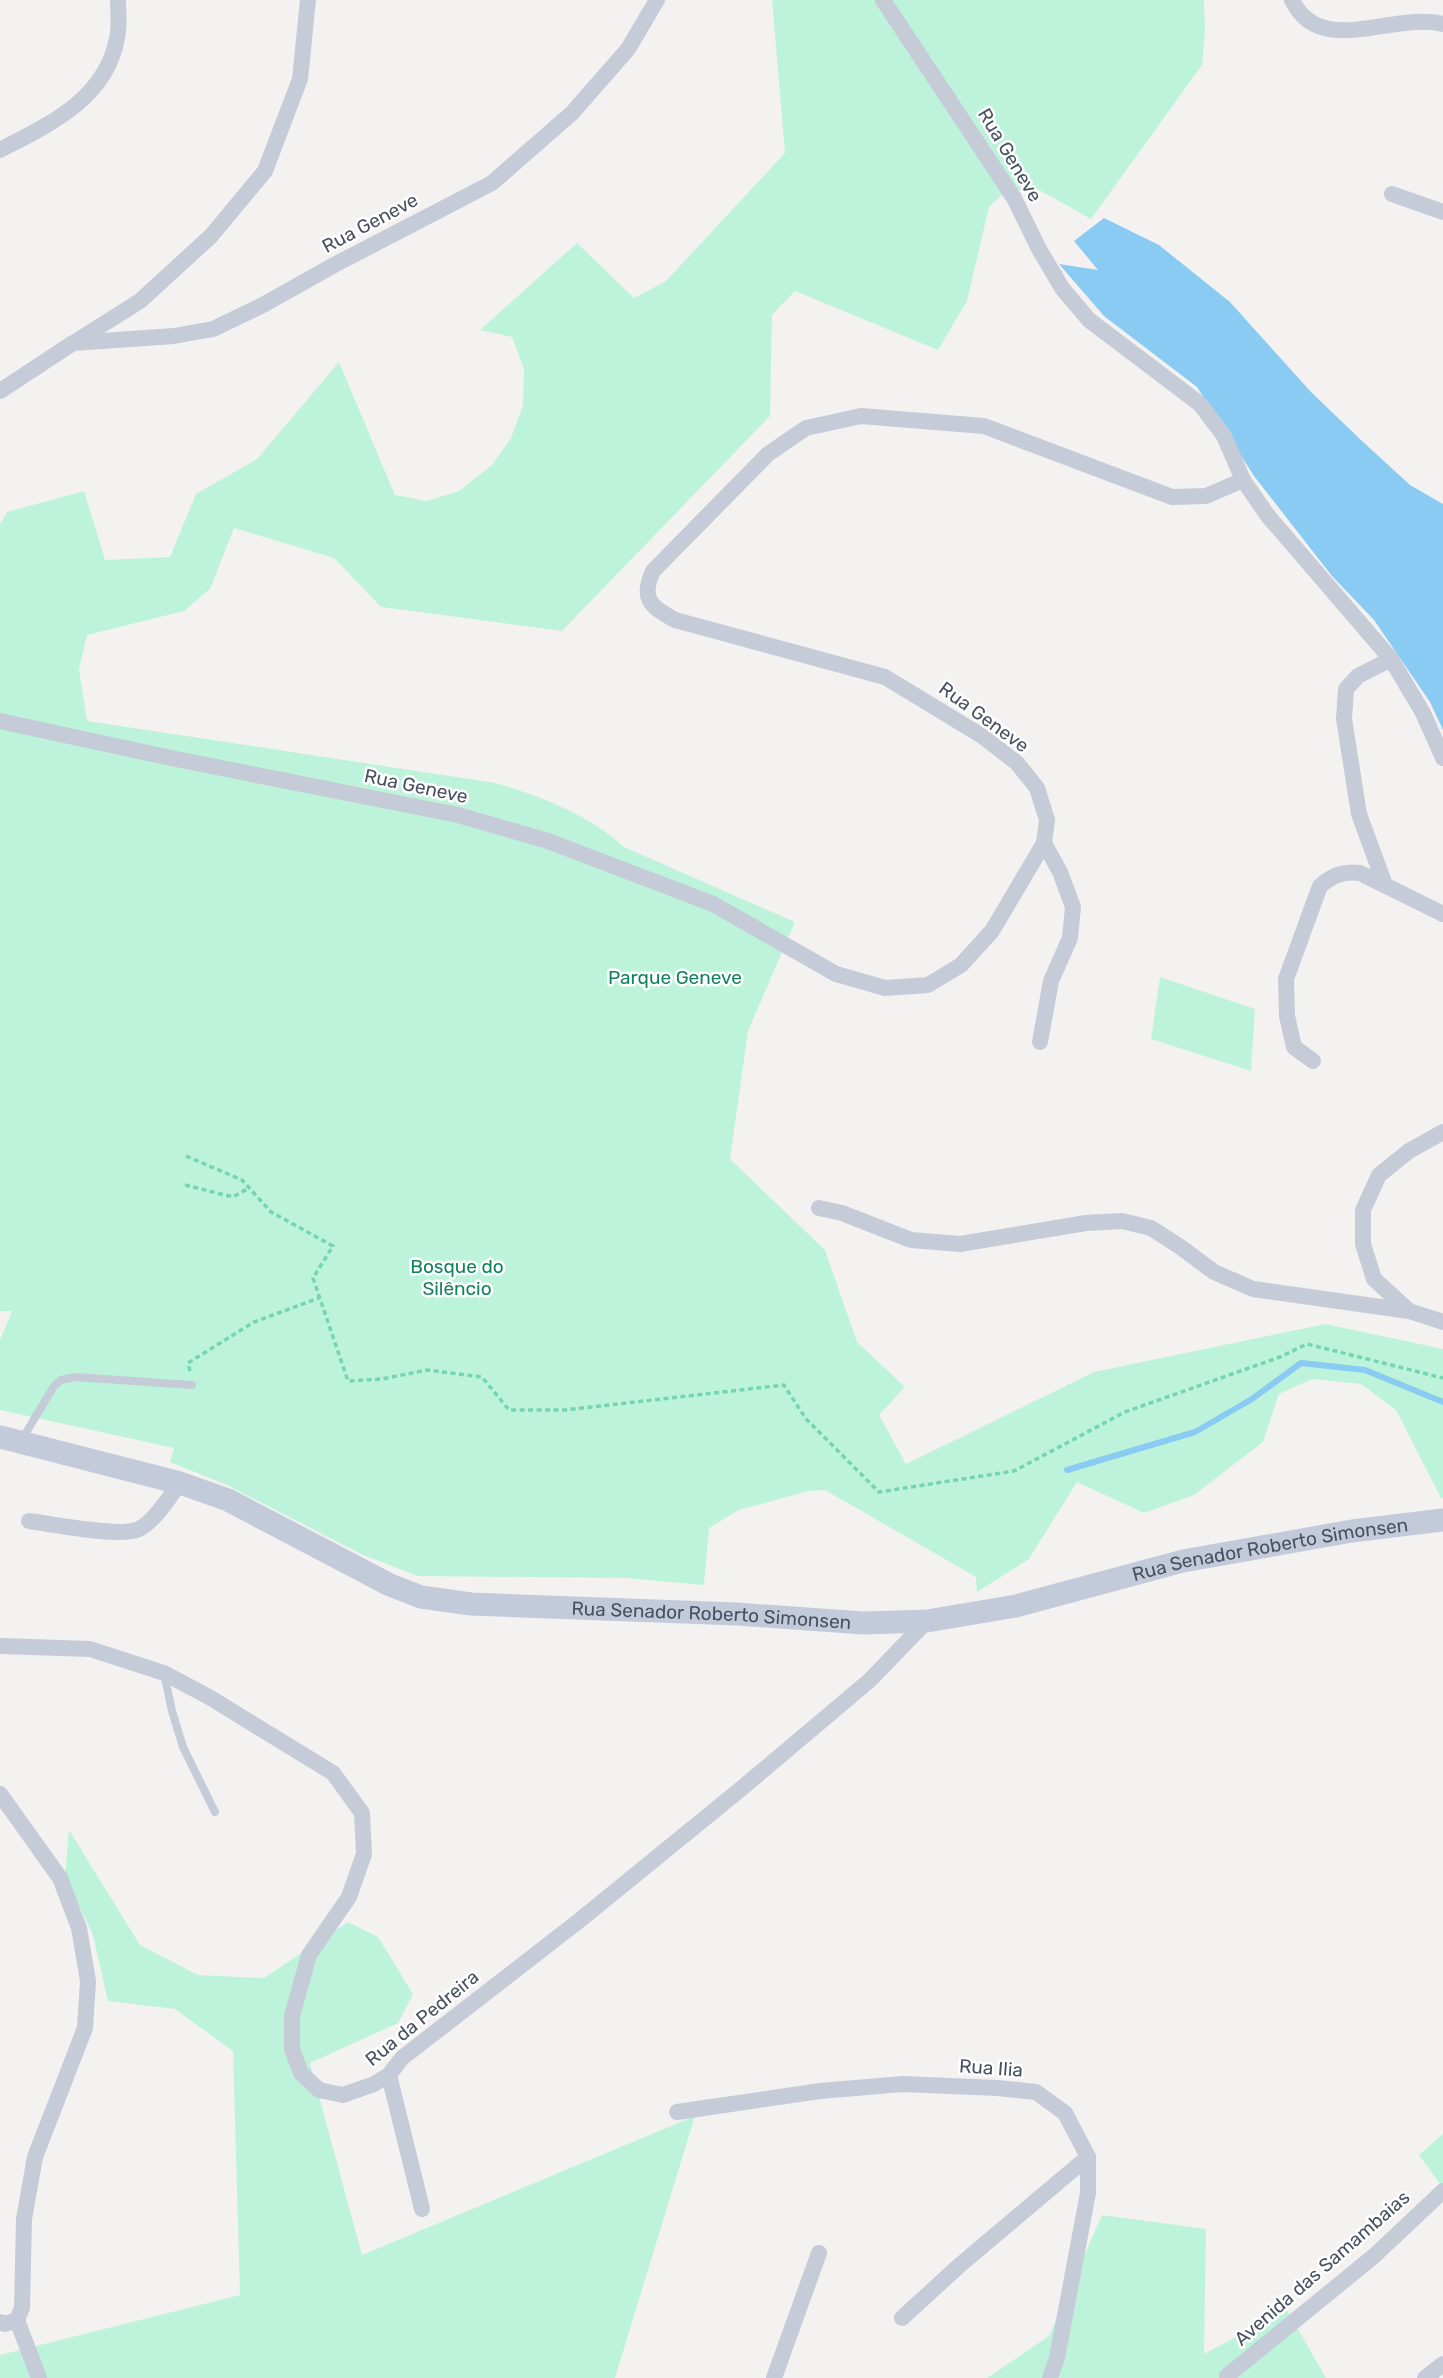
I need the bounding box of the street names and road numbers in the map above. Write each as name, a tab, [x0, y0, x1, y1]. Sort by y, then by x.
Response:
street label: Rua Geneve	[973, 104, 1047, 206]
street label: Rua Geneve	[318, 188, 422, 258]
street label: Rua Geneve	[935, 677, 1033, 757]
street label: Rua Geneve	[362, 764, 470, 808]
street label: Rua Senador Roberto Simonsen	[1130, 1513, 1409, 1586]
street label: Rua Senador Roberto Simonsen	[571, 1596, 852, 1634]
street label: Rua da Pedreira	[361, 1965, 483, 2071]
street label: Rua Ilia	[958, 2054, 1024, 2082]
street label: Avenida das Samambaias	[1230, 2186, 1414, 2350]

